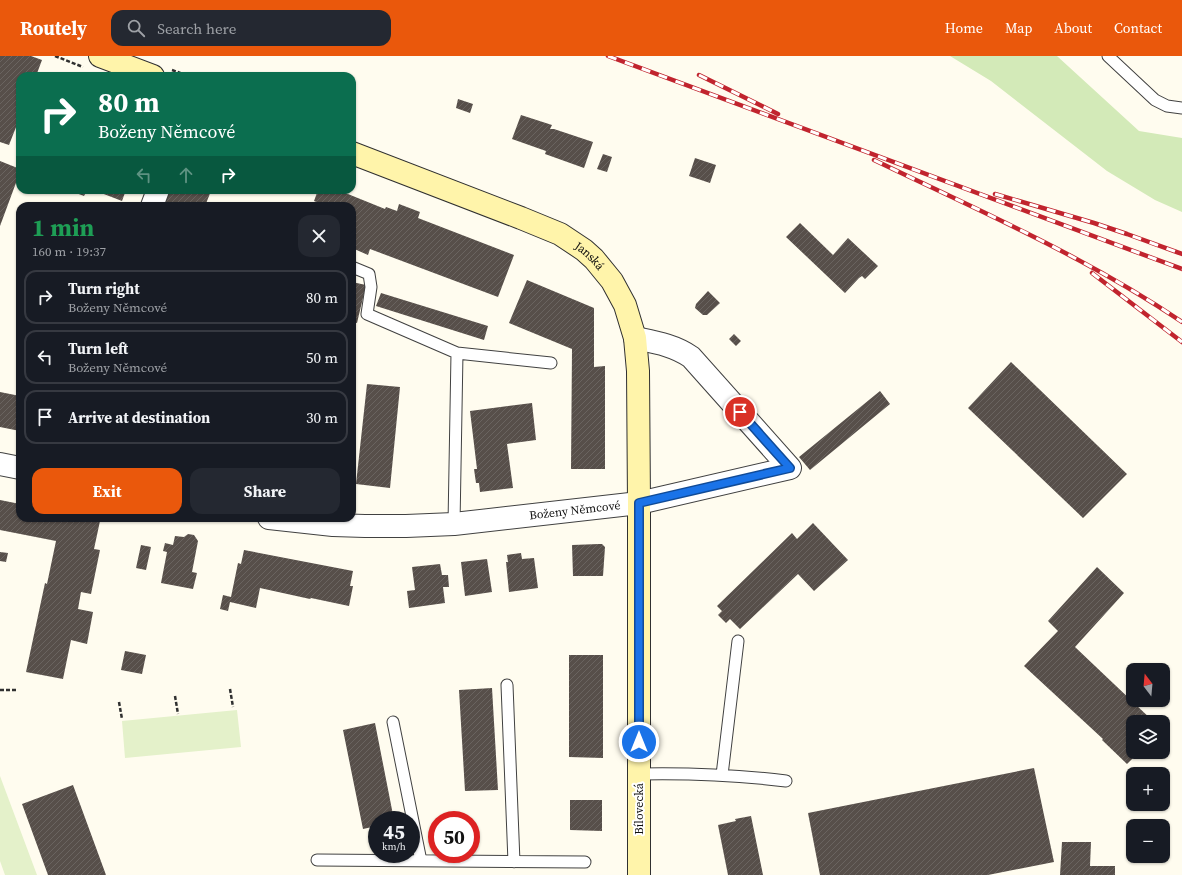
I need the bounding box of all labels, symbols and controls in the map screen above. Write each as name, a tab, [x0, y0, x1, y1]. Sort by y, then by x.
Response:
search box	[111, 10, 391, 46]
text: Routely	[20, 15, 87, 41]
icon: search	[125, 17, 147, 39]
text: Search here	[157, 18, 236, 39]
text: Home	[945, 18, 983, 38]
text: Map	[1005, 18, 1032, 38]
text: About	[1054, 18, 1092, 38]
text: Contact	[1114, 18, 1162, 38]
text: 80 m	[98, 83, 160, 121]
icon: right	[32, 88, 84, 140]
text: Boženy Němcové	[98, 119, 235, 144]
icon: left	[133, 164, 155, 186]
icon: ahead	[175, 164, 197, 186]
icon: right	[217, 164, 239, 186]
text: 1 min	[32, 211, 94, 244]
button: close	[298, 215, 340, 257]
street label: Janská	[571, 237, 608, 274]
text: 160 m · 19:37	[32, 243, 106, 260]
text: Turn right	[68, 278, 140, 299]
icon: right	[34, 286, 56, 308]
text: 80 m	[306, 287, 338, 308]
text: Boženy Němcové	[68, 299, 167, 316]
text: Turn left	[68, 338, 128, 359]
icon: left	[34, 346, 56, 368]
text: 50 m	[306, 347, 338, 368]
text: Boženy Němcové	[68, 359, 167, 376]
pin	[723, 395, 757, 429]
icon: arrive	[729, 401, 751, 423]
icon: arrive	[34, 406, 56, 428]
text: Arrive at destination	[68, 407, 210, 428]
text: 30 m	[306, 407, 338, 428]
button: Exit	[32, 468, 182, 514]
button: Share	[190, 468, 340, 514]
street label: Boženy Němcové	[528, 497, 621, 523]
north arrow	[1126, 663, 1170, 707]
map controls	[1126, 663, 1170, 863]
button: layers	[1126, 715, 1170, 759]
position arrow	[618, 721, 660, 763]
button: +	[1126, 767, 1170, 811]
street label: Bílovecká	[631, 782, 647, 835]
speed limit sign: 50	[428, 811, 480, 863]
text: 45	[383, 818, 405, 846]
button: −	[1126, 819, 1170, 863]
text: km/h	[382, 840, 406, 853]

